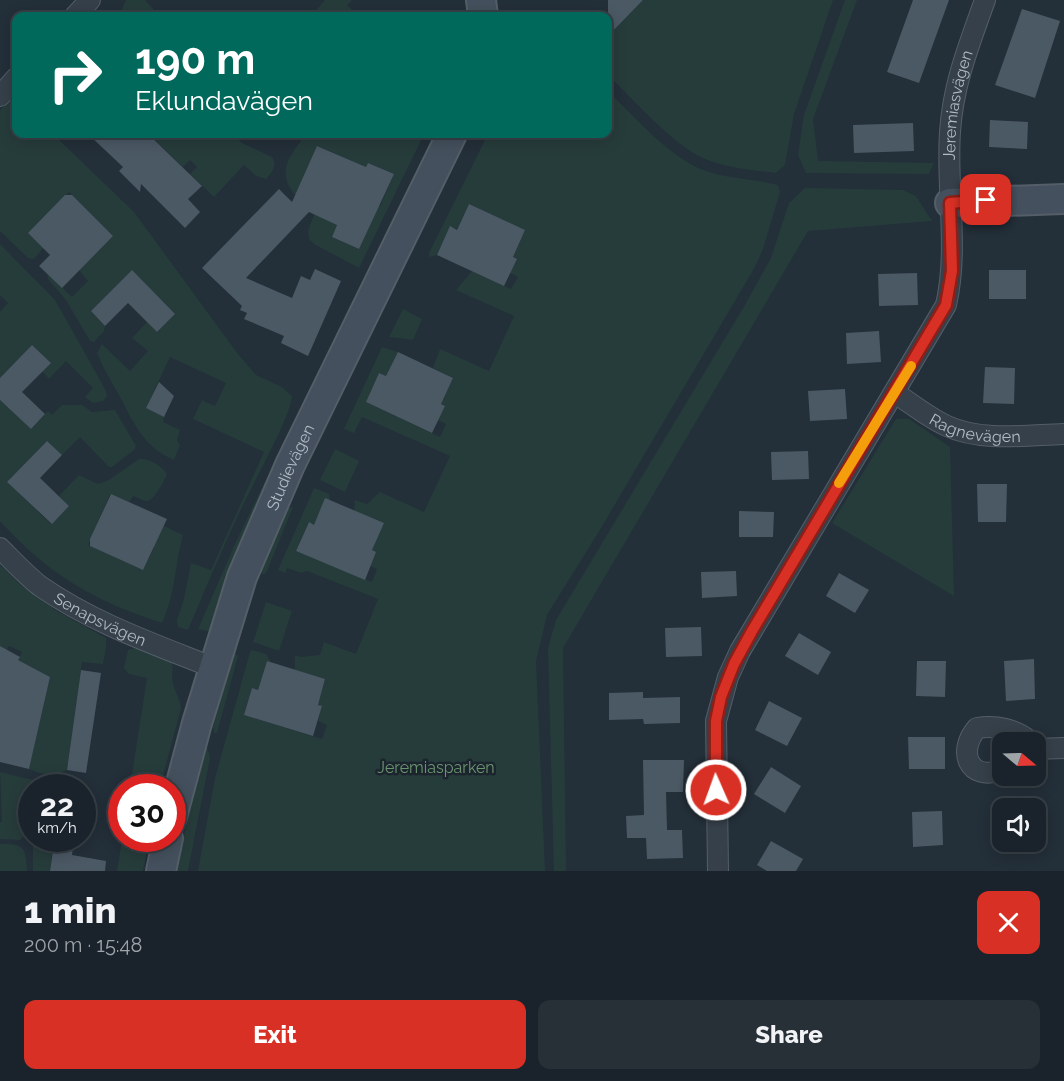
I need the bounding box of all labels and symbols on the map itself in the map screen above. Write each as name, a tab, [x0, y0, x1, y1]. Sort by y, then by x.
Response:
street label: Jeremiasvägen	[940, 48, 976, 160]
pin	[960, 174, 1011, 225]
street label: Ragnevägen	[926, 409, 1021, 446]
street label: Studievägen	[262, 421, 318, 513]
street label: Senapsvägen	[51, 588, 149, 650]
north arrow	[992, 732, 1046, 786]
park label: Jeremiasparken	[377, 758, 495, 777]
position arrow	[684, 758, 748, 822]
speed limit sign: 30	[108, 774, 186, 852]

